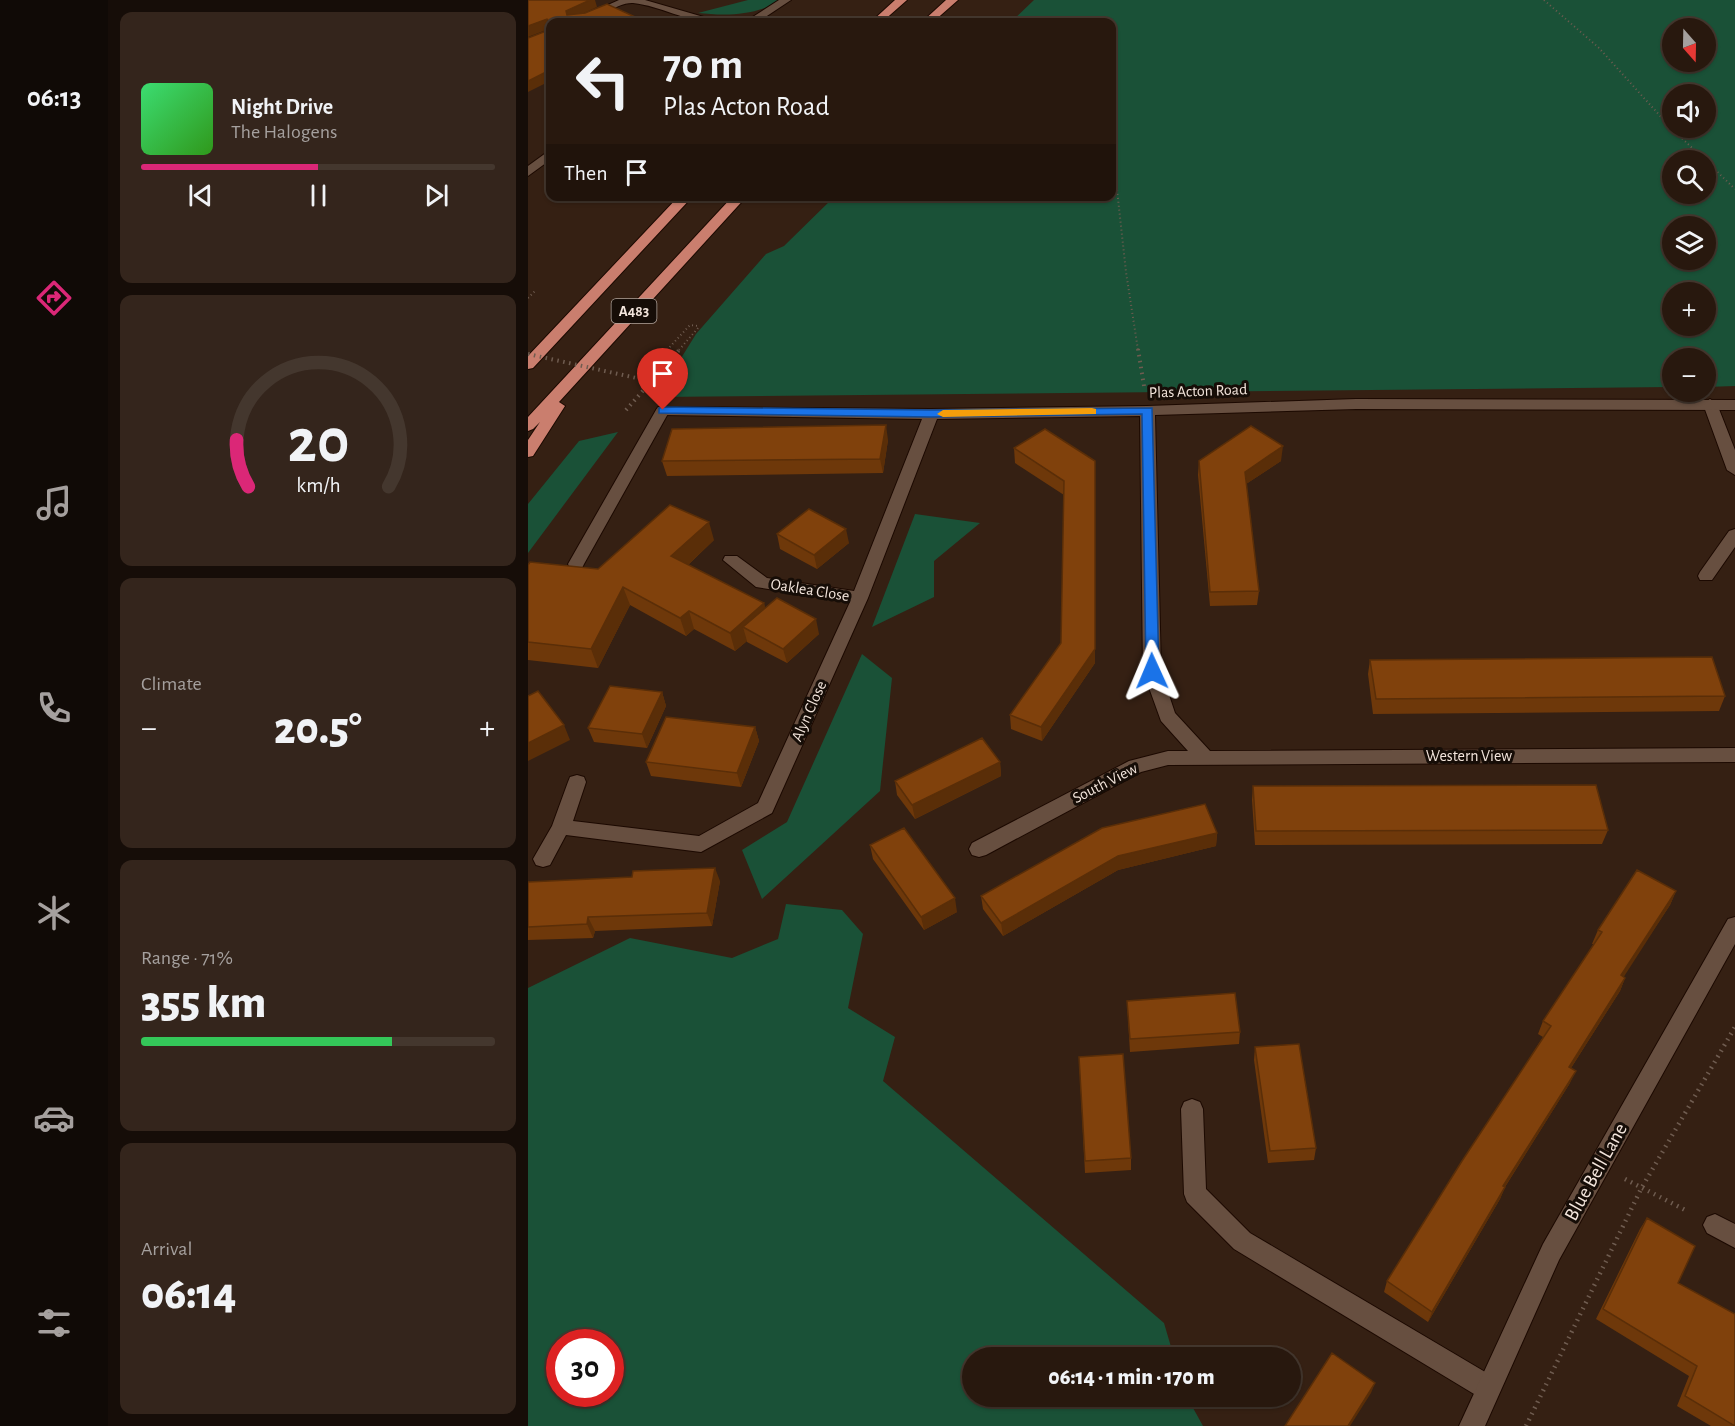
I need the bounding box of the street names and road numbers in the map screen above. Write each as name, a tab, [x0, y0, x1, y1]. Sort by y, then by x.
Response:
road number: A483	[612, 299, 656, 323]
street label: Plas Acton Road	[1148, 381, 1248, 401]
street label: Oaklea Close	[769, 576, 851, 604]
street label: Alyn Close	[789, 678, 830, 744]
street label: Western View	[1426, 748, 1512, 764]
street label: South View	[1070, 760, 1140, 806]
street label: Blue Bell Lane	[1561, 1120, 1631, 1224]

